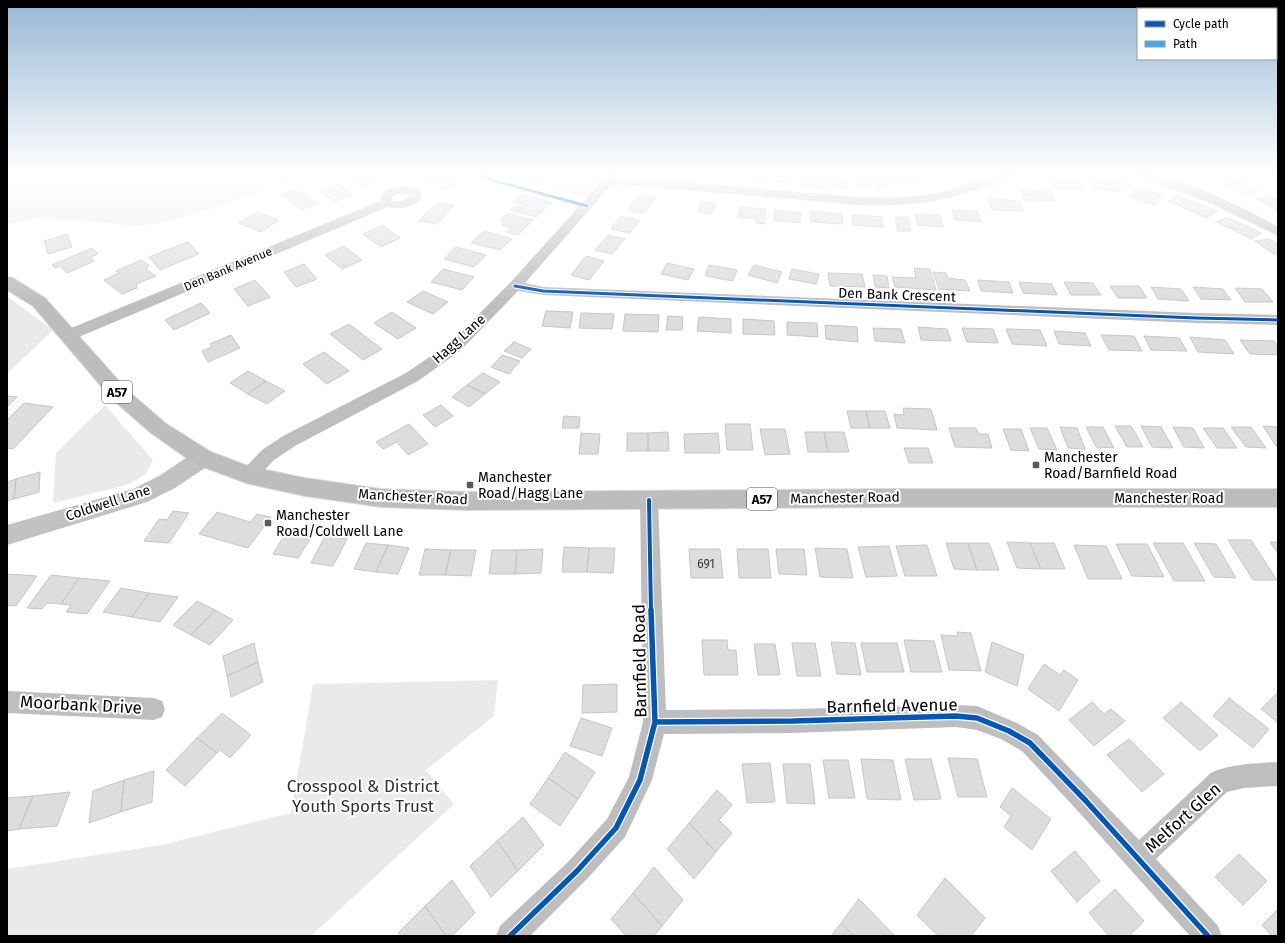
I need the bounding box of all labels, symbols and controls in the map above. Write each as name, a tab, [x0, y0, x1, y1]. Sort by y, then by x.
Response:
legend	[1137, 8, 1277, 60]
text: Cycle path	[1173, 17, 1229, 31]
text: Path	[1173, 37, 1197, 51]
street label: Den Bank Avenue	[182, 244, 274, 294]
street label: Den Bank Crescent	[838, 284, 957, 306]
street label: Hagg Lane	[429, 311, 489, 367]
road number: A57	[102, 381, 132, 403]
place label: Manchester Road/Barnfield Road	[1044, 449, 1177, 482]
marker: Manchester Road/Barnfield Road	[1031, 460, 1041, 470]
place label: Manchester Road/Hagg Lane	[478, 469, 583, 502]
marker: Manchester Road/Hagg Lane	[465, 480, 475, 490]
street label: Coldwell Lane	[64, 481, 152, 525]
street label: Manchester Road	[358, 486, 468, 508]
road number: A57	[747, 488, 777, 510]
street label: Manchester Road	[790, 489, 900, 507]
street label: Manchester Road	[1114, 490, 1224, 507]
place label: Manchester Road/Coldwell Lane	[276, 507, 403, 540]
marker: Manchester Road/Coldwell Lane	[263, 518, 273, 528]
house number: 691	[697, 557, 715, 571]
street label: Barnfield Road	[629, 604, 651, 718]
street label: Moorbank Drive	[20, 691, 142, 719]
street label: Barnfield Avenue	[826, 694, 958, 718]
park label: Crosspool & District Youth Sports Trust	[287, 776, 440, 817]
street label: Melfort Glen	[1141, 778, 1225, 858]

